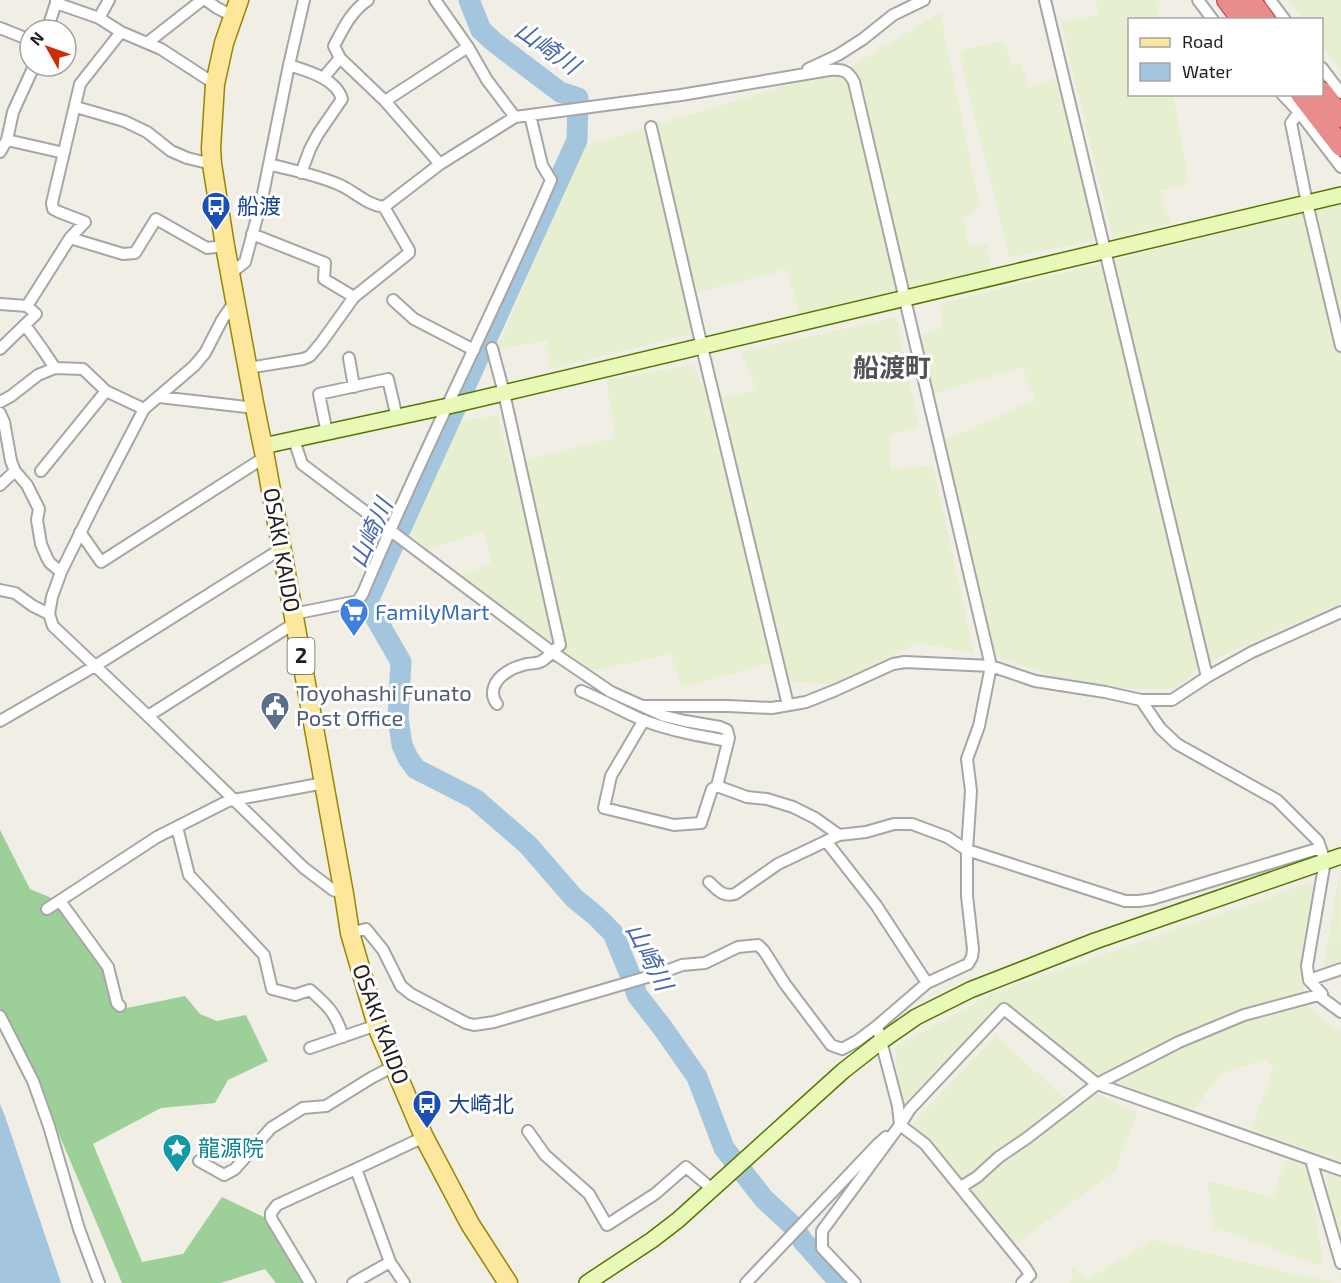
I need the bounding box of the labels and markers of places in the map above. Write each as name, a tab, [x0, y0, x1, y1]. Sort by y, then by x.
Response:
bus stop icon: 船渡	[200, 190, 232, 232]
place label: 船渡	[237, 192, 281, 218]
supermarket icon: FamilyMart	[338, 596, 370, 638]
place label: FamilyMart	[375, 598, 489, 624]
place label: Toyohashi Funato Post Office	[296, 679, 472, 730]
public building icon: Toyohashi Funato Post Office	[259, 690, 291, 732]
bus stop icon: 大崎北	[411, 1088, 443, 1130]
place label: 大崎北	[448, 1090, 514, 1116]
place icon: 龍源院	[161, 1132, 193, 1174]
place label: 龍源院	[198, 1134, 264, 1160]

